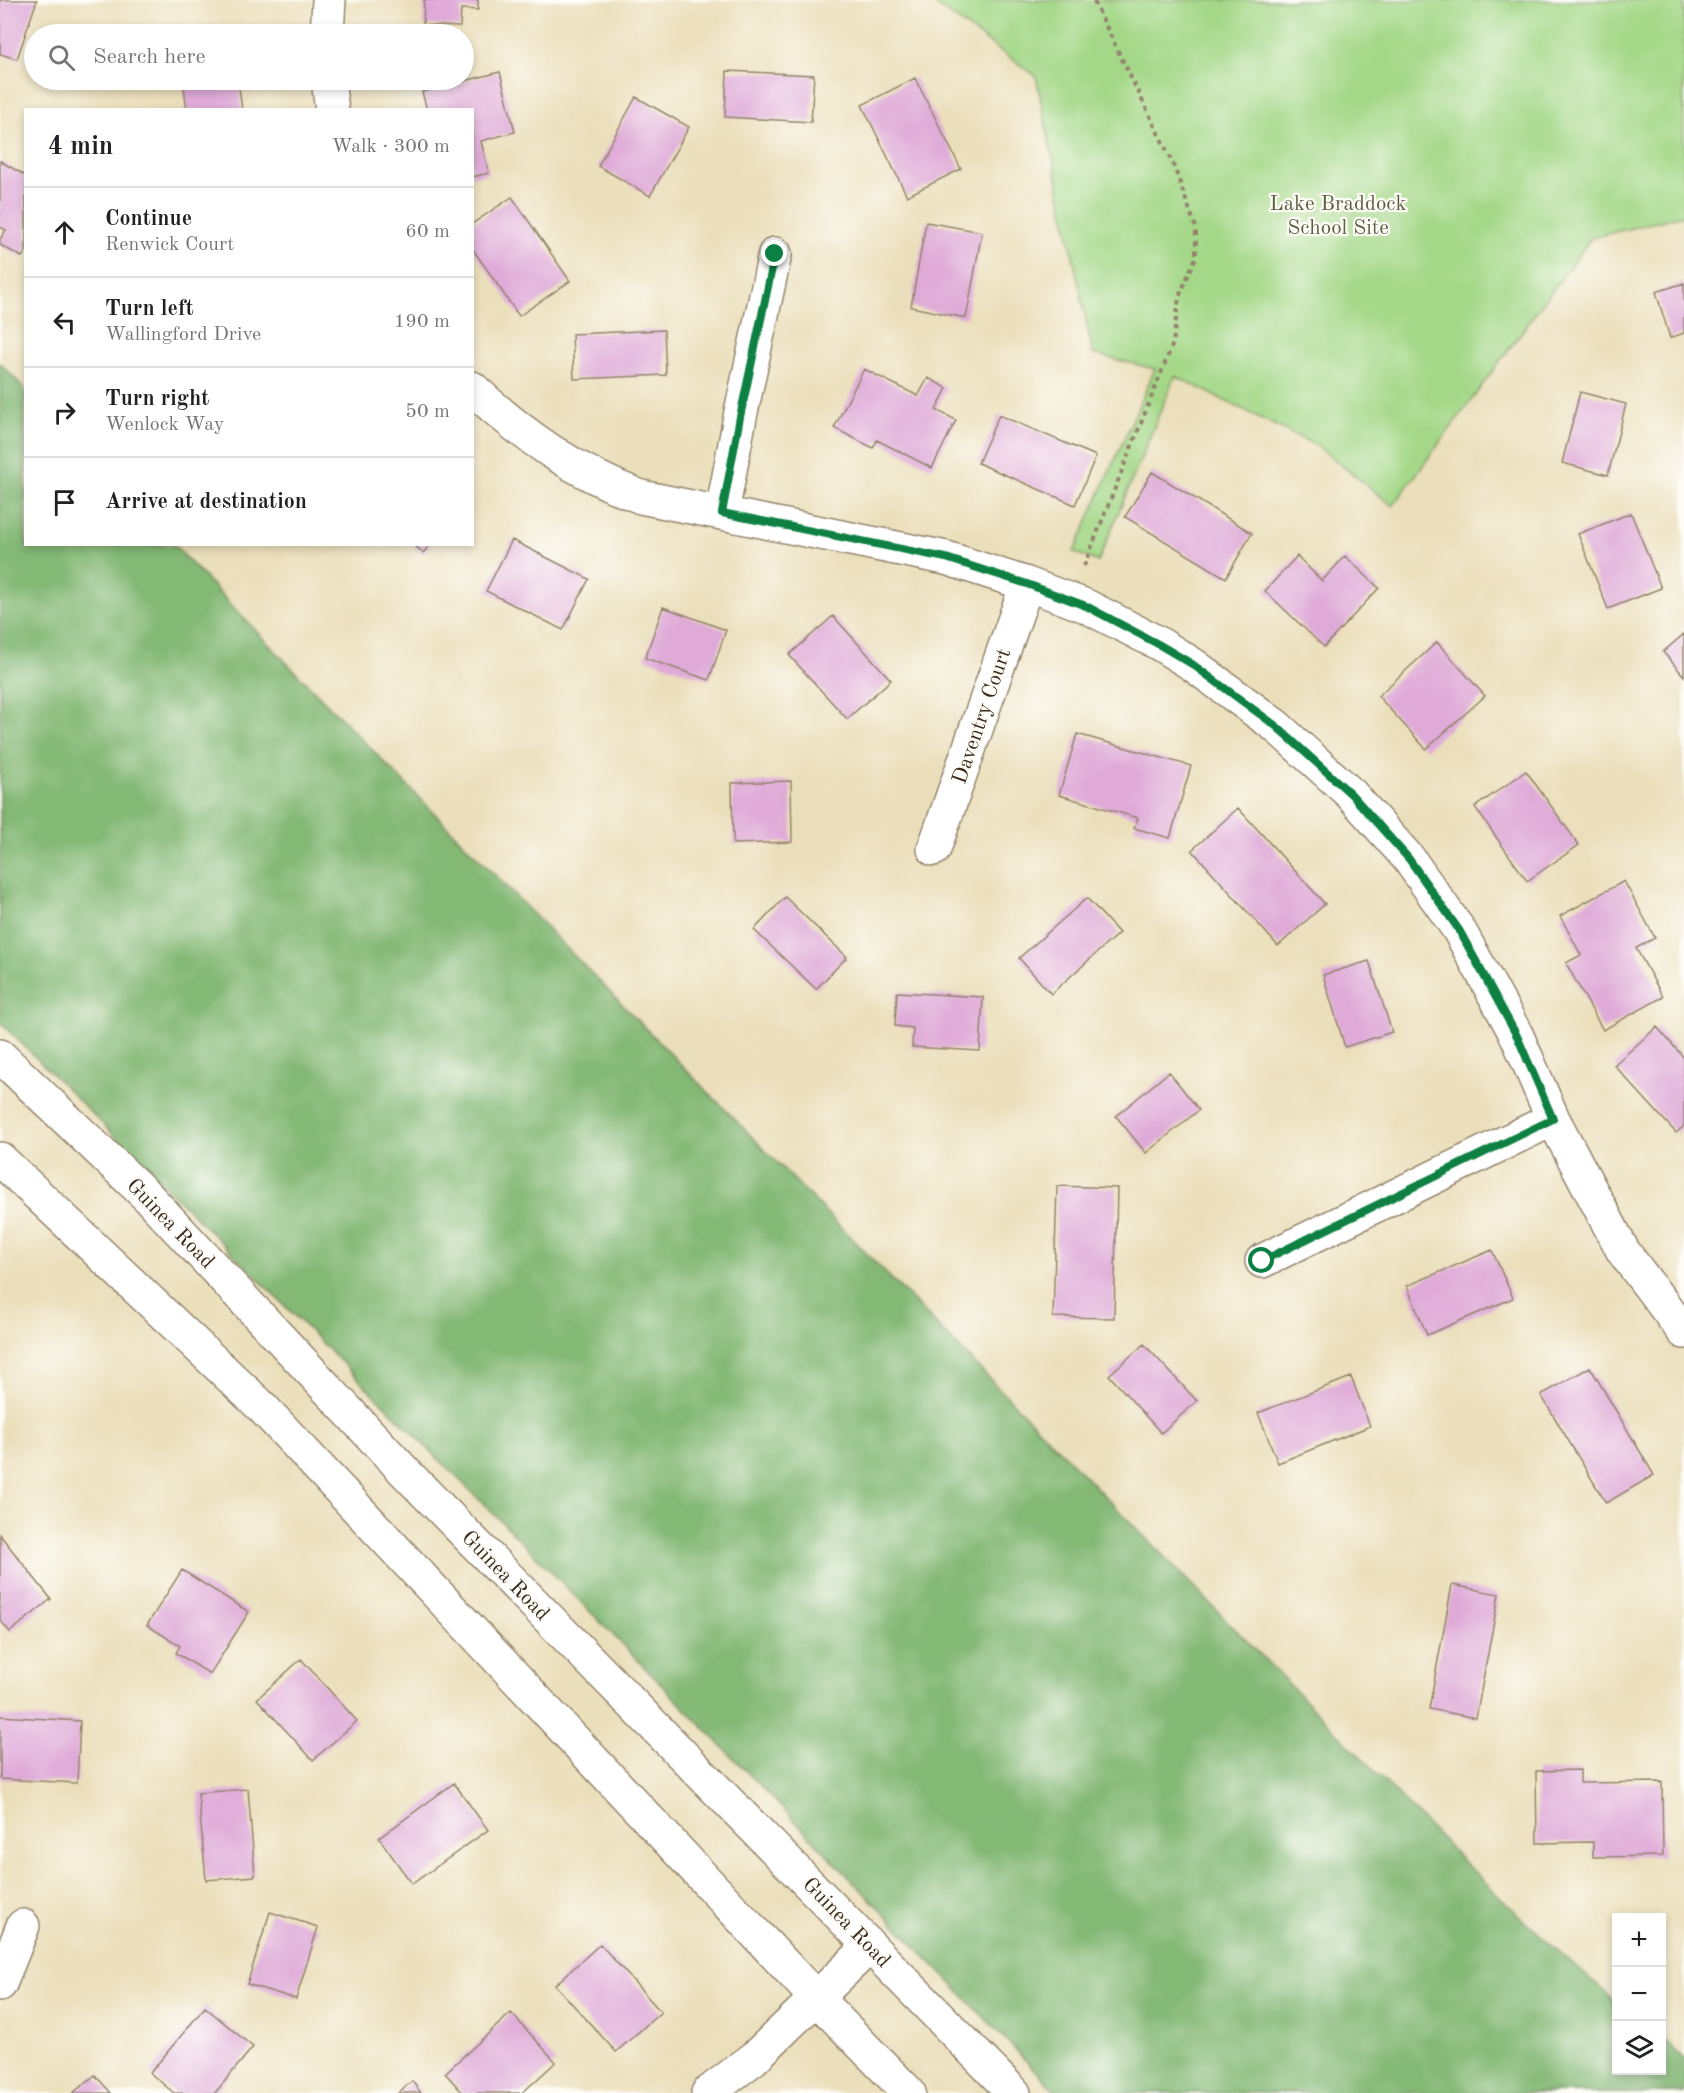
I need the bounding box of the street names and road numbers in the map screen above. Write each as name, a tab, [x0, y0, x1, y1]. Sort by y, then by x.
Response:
street label: Daventry Court	[949, 646, 1015, 787]
street label: Guinea Road	[122, 1175, 218, 1273]
street label: Guinea Road	[457, 1527, 553, 1625]
street label: Guinea Road	[798, 1874, 894, 1972]

